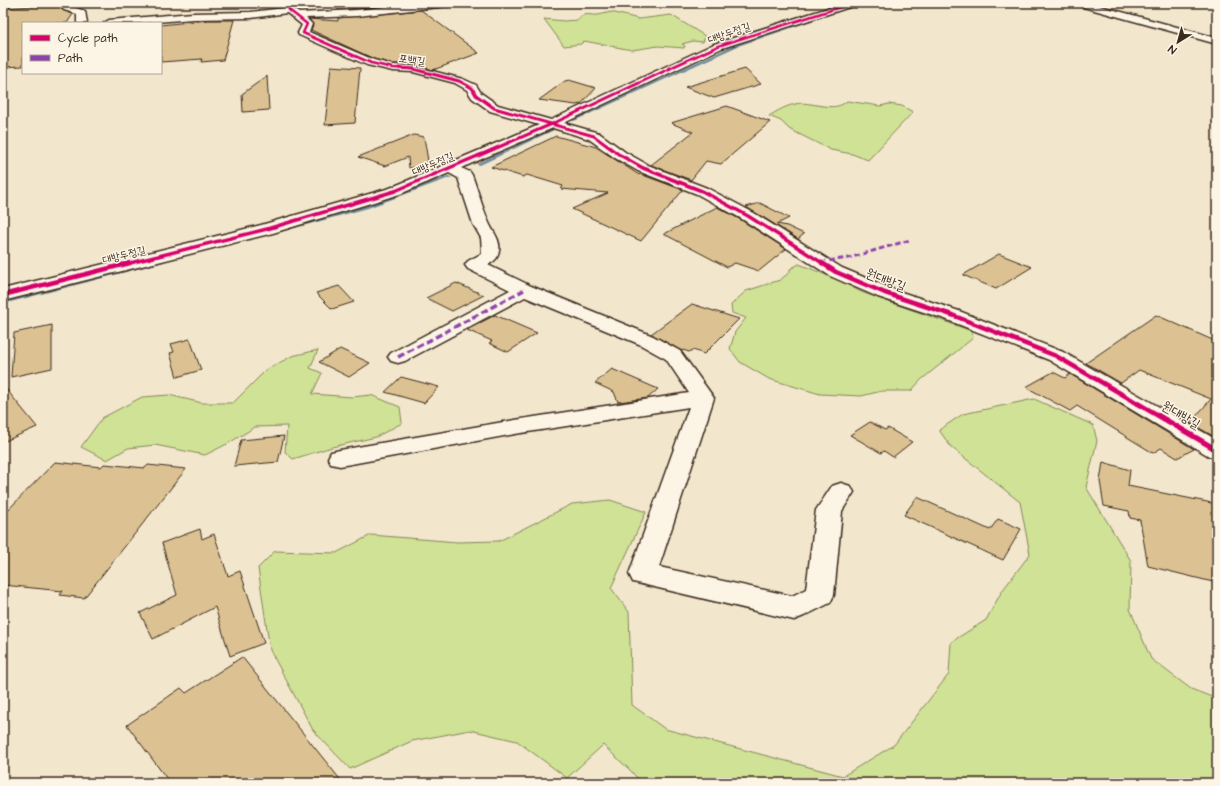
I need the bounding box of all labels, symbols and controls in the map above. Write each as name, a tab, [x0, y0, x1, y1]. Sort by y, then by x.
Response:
street label: 대방두정길	[706, 19, 753, 47]
legend	[22, 22, 162, 74]
north arrow	[1158, 22, 1198, 62]
text: Cycle path	[58, 30, 117, 48]
text: N	[1165, 41, 1180, 58]
text: Path	[58, 50, 83, 67]
street label: 포백길	[398, 51, 426, 69]
street label: 대방두정길	[410, 148, 456, 180]
street label: 대방두정길	[101, 242, 147, 268]
street label: 원대방길	[863, 264, 909, 296]
street label: 원대방길	[1158, 397, 1204, 433]

